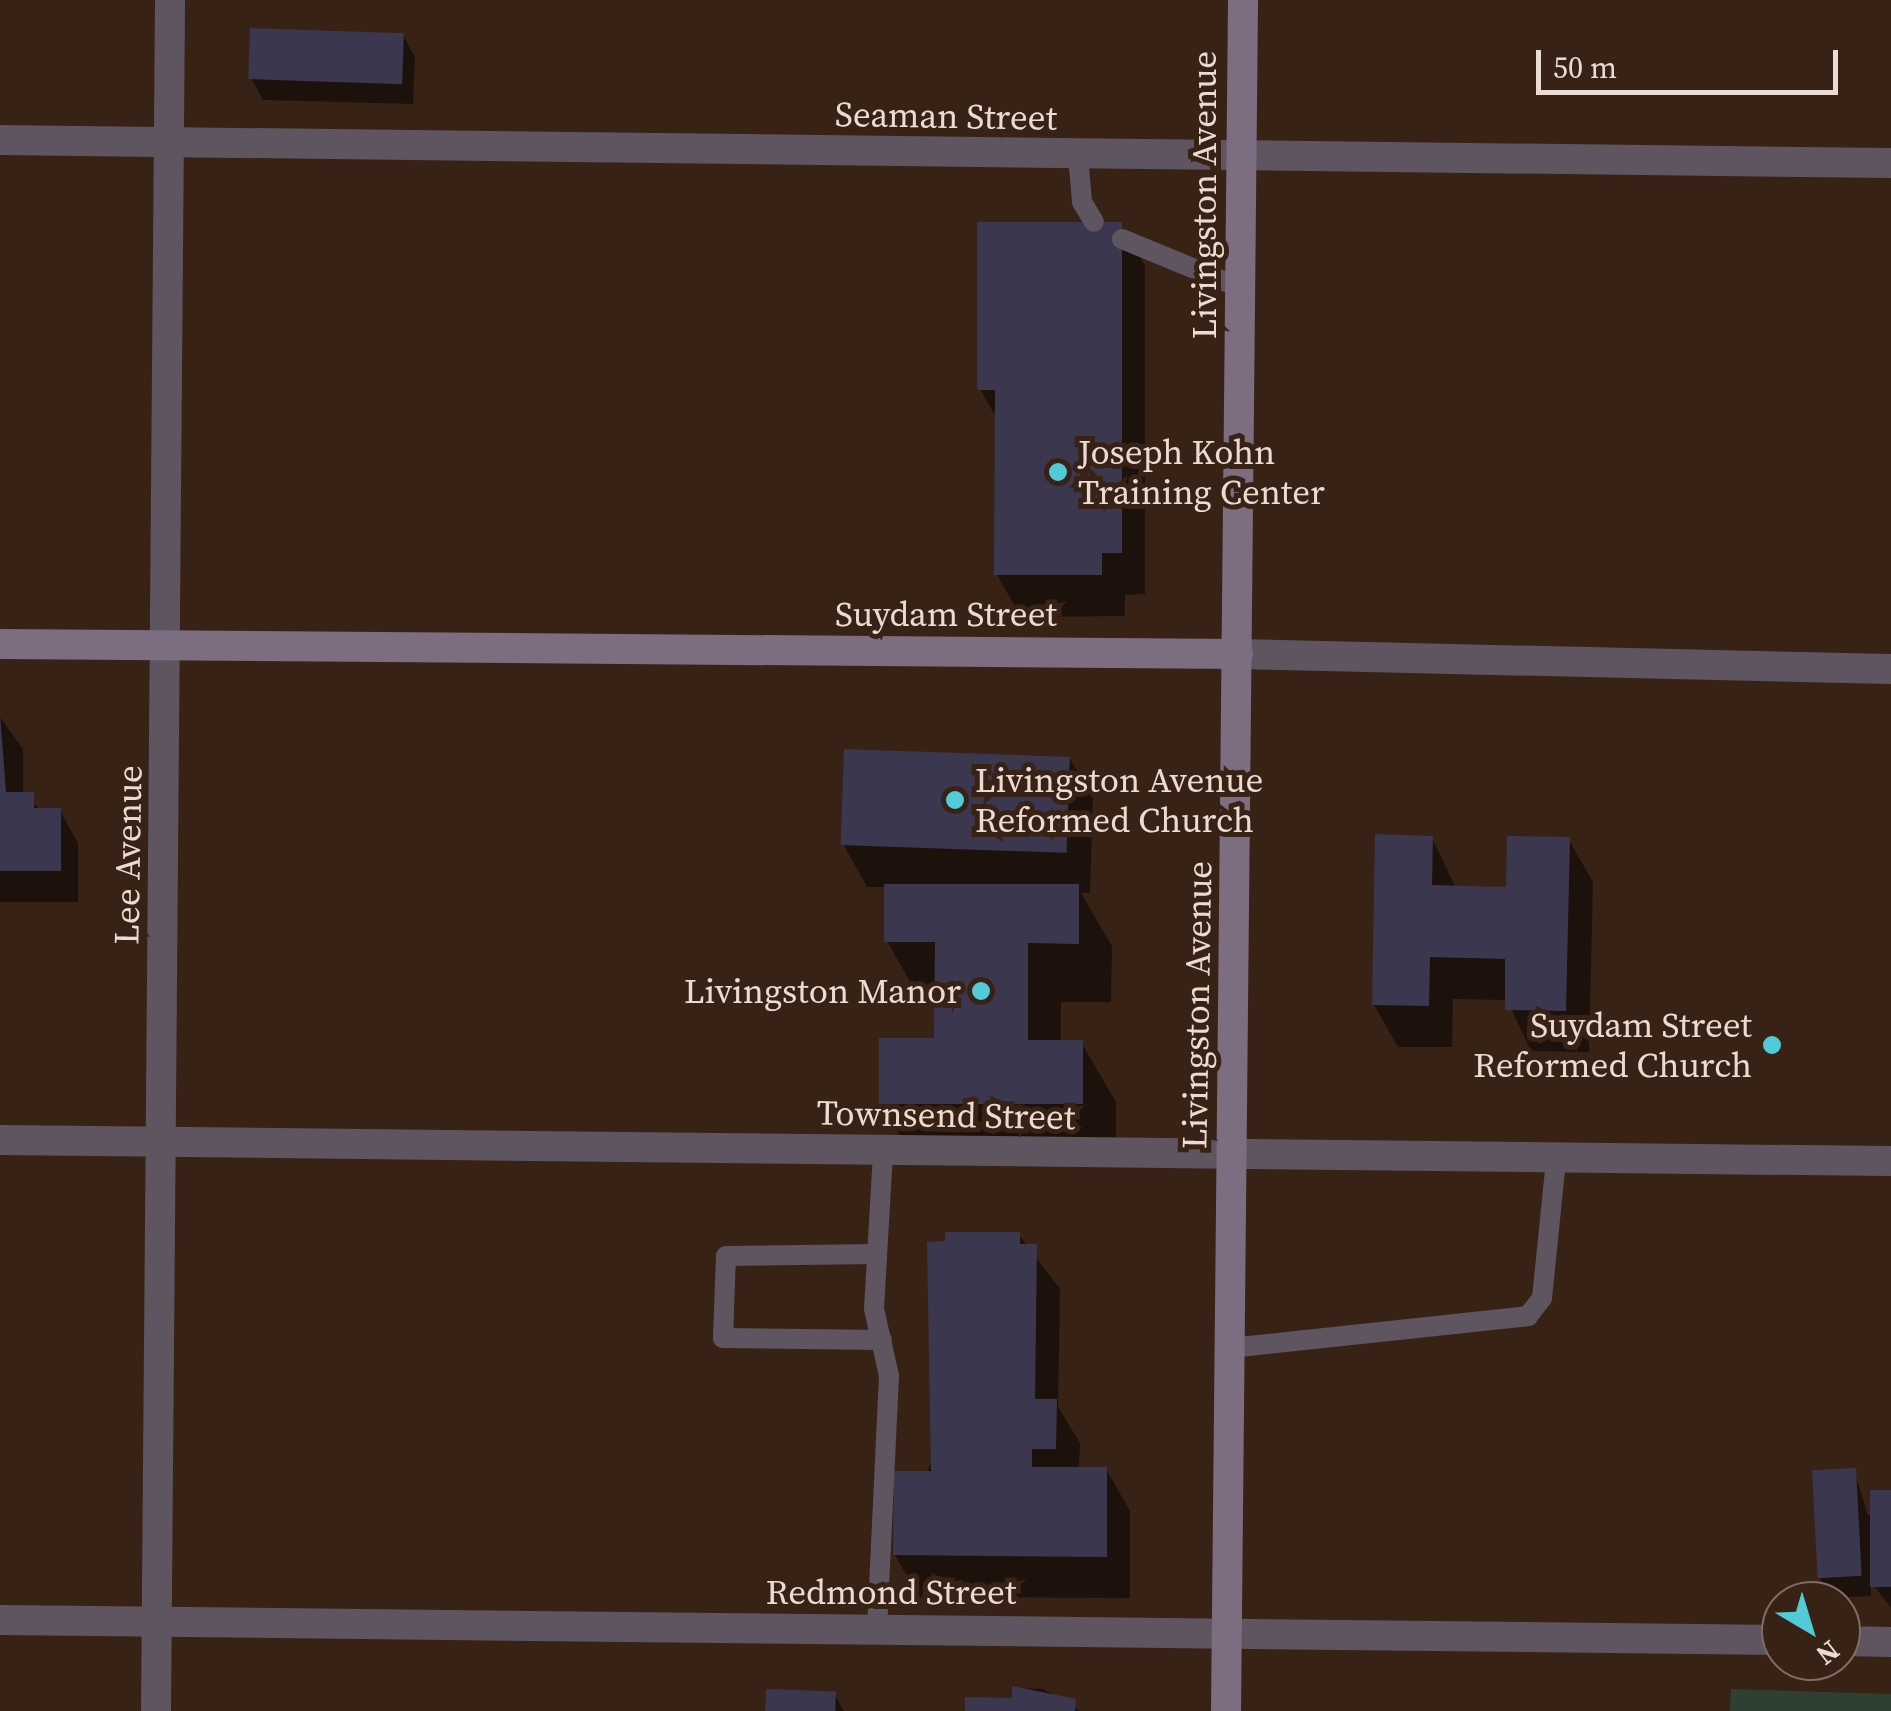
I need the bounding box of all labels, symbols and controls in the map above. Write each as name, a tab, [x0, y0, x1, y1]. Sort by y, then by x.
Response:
scale bar	[1541, 30, 1844, 92]
text: 50 m	[1553, 47, 1617, 88]
street label: Livingston Avenue	[1183, 51, 1225, 339]
street label: Seaman Street	[835, 93, 1057, 139]
place label: Joseph Kohn Training Center	[1078, 431, 1325, 513]
marker: Joseph Kohn Training Center	[1047, 461, 1069, 483]
street label: Suydam Street	[835, 593, 1057, 635]
place label: Livingston Avenue Reformed Church	[975, 759, 1263, 841]
street label: Lee Avenue	[105, 765, 151, 945]
marker: Livingston Avenue Reformed Church	[944, 789, 966, 811]
street label: Livingston Avenue	[1173, 861, 1221, 1149]
place label: Livingston Manor	[684, 970, 961, 1012]
marker: Livingston Manor	[970, 980, 992, 1002]
place label: Suydam Street Reformed Church	[1473, 1004, 1752, 1086]
marker: Suydam Street Reformed Church	[1761, 1034, 1783, 1056]
street label: Townsend Street	[816, 1092, 1076, 1138]
street label: Redmond Street	[766, 1571, 1016, 1613]
north arrow	[1761, 1581, 1861, 1681]
text: N	[1809, 1632, 1848, 1674]

